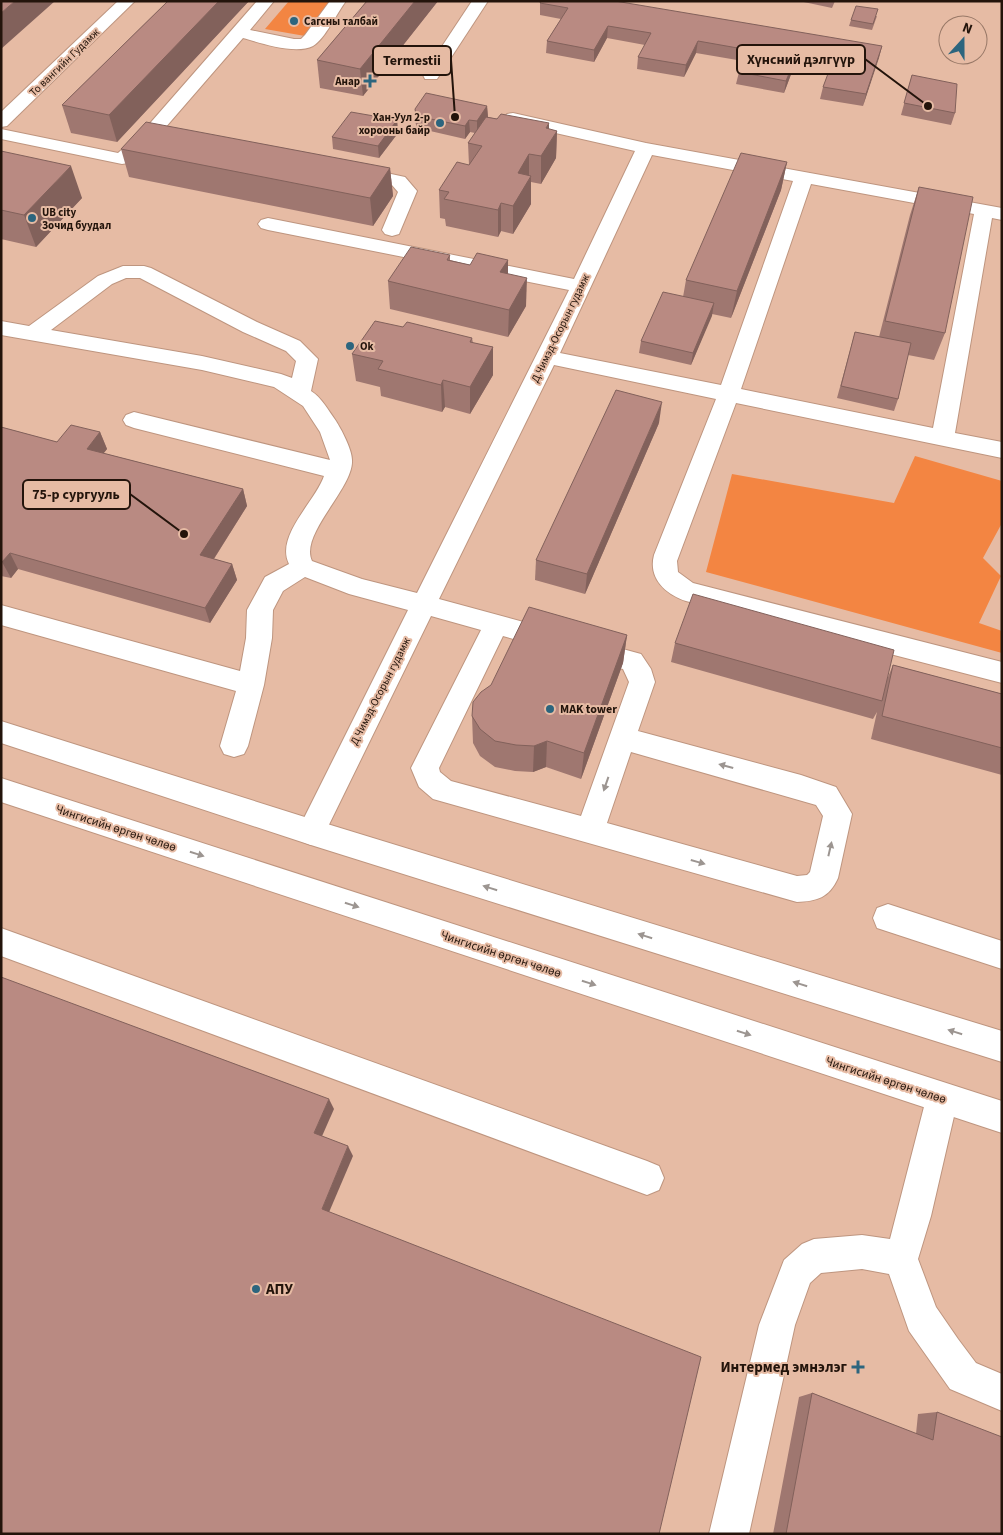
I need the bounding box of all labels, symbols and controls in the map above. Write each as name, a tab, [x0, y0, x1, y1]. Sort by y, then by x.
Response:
place label: Сагсны талбай	[304, 14, 378, 29]
marker: Сагсны талбай	[288, 15, 300, 27]
north arrow	[938, 15, 988, 65]
text: N	[959, 18, 975, 40]
street label: То вангийн Гудамж	[26, 25, 103, 100]
callout: Хүнсний дэлгүүр	[737, 45, 865, 74]
callout: Termestii	[373, 46, 451, 75]
text: Хүнсний дэлгүүр	[747, 50, 855, 70]
text: Termestii	[383, 51, 441, 71]
place label: Анар	[334, 74, 360, 89]
marker: Анар	[364, 75, 376, 87]
place label: Хан-Уул 2-р хорооны байр	[359, 110, 430, 138]
marker: Хан-Уул 2-р хорооны байр	[434, 117, 446, 129]
place label: UB city Зочид буудал	[42, 205, 111, 233]
marker: UB city Зочид буудал	[26, 212, 38, 224]
street label: Д.Чимэд-Осорын гудамж	[528, 271, 593, 385]
place label: Ok	[360, 339, 374, 354]
marker: Ok	[344, 340, 356, 352]
callout: 75-р сургууль	[23, 480, 130, 509]
text: 75-р сургууль	[32, 485, 120, 505]
street label: Д.Чимэд-Осорын гудамж	[347, 635, 414, 748]
place label: MAK tower	[560, 701, 617, 718]
marker: MAK tower	[544, 703, 556, 715]
one-way arrow	[718, 762, 733, 770]
one-way arrow	[601, 777, 609, 792]
street label: Чингисийн өргөн чөлөө	[53, 801, 178, 856]
one-way arrow	[826, 842, 834, 857]
one-way arrow	[190, 851, 205, 858]
one-way arrow	[691, 858, 706, 866]
one-way arrow	[482, 883, 497, 891]
one-way arrow	[344, 902, 359, 909]
street label: Чингисийн өргөн чөлөө	[438, 927, 563, 982]
one-way arrow	[637, 932, 652, 939]
one-way arrow	[582, 979, 597, 987]
one-way arrow	[792, 980, 807, 988]
one-way arrow	[948, 1028, 963, 1036]
one-way arrow	[736, 1030, 751, 1038]
street label: Чингисийн өргөн чөлөө	[823, 1053, 948, 1108]
place label: АПУ	[265, 1279, 294, 1300]
marker: АПУ	[250, 1283, 262, 1295]
place label: Интермед эмнэлэг	[720, 1357, 848, 1378]
marker: Интермед эмнэлэг	[851, 1360, 865, 1374]

